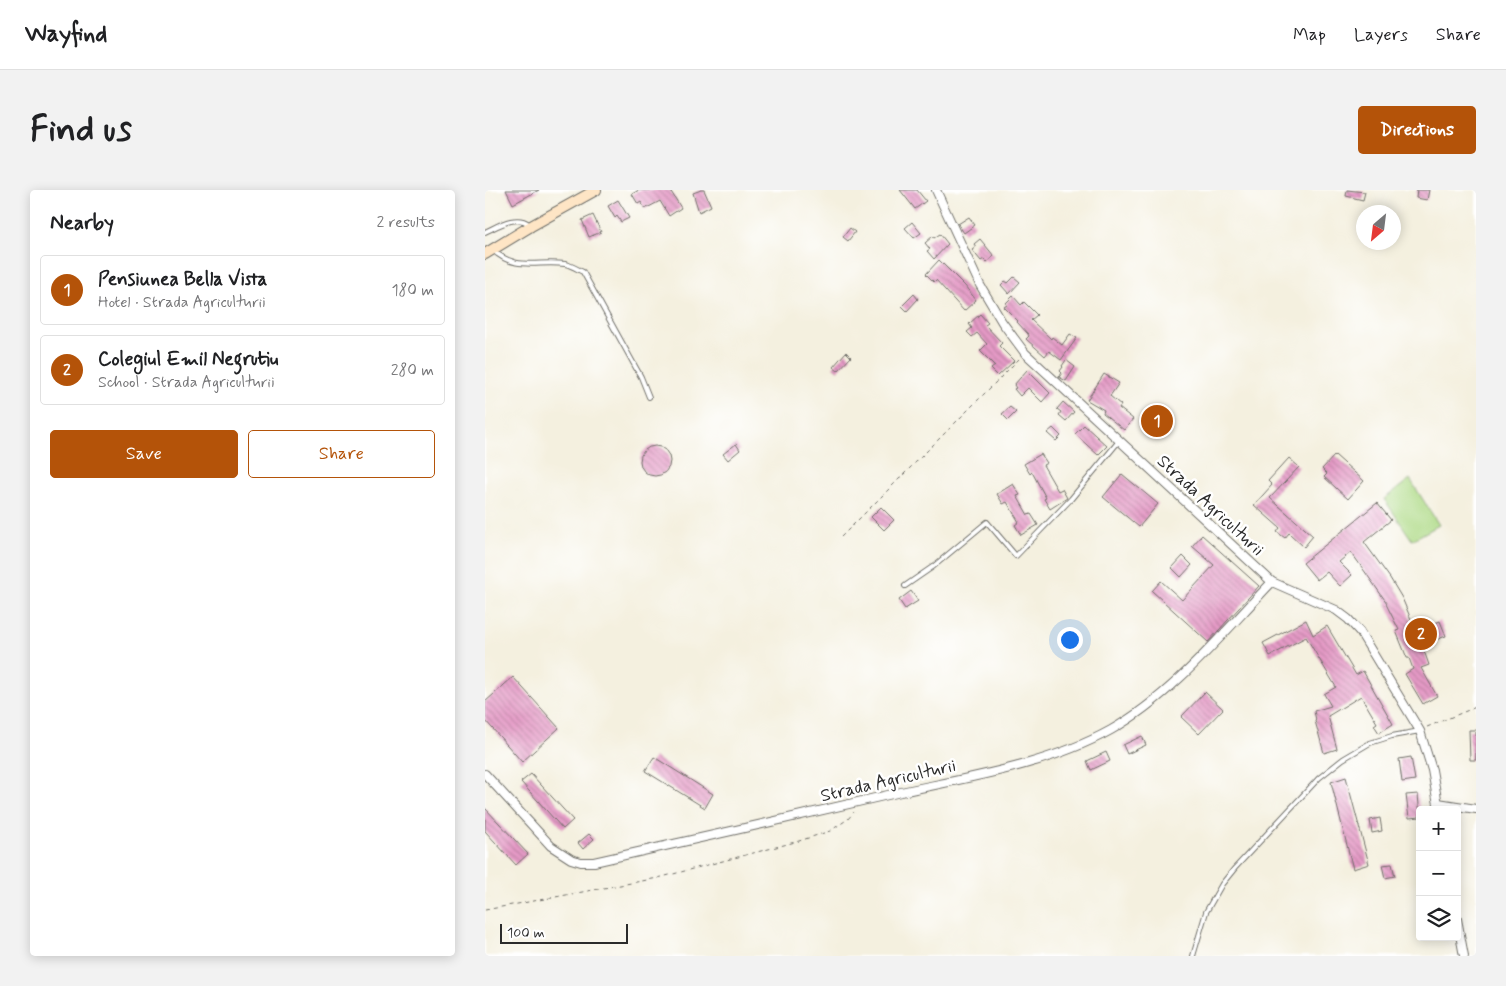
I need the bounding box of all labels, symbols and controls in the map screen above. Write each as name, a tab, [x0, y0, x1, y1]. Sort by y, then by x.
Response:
text: Wayfind	[25, 19, 107, 50]
text: Map	[1293, 23, 1326, 47]
text: Layers	[1354, 23, 1408, 47]
text: Share	[1436, 23, 1481, 47]
button: Directions	[1358, 106, 1476, 154]
text: Find us	[30, 107, 132, 153]
north arrow	[1356, 205, 1401, 250]
text: Nearby	[50, 209, 114, 237]
text: 2 results	[377, 212, 435, 233]
text: Pensiunea Bella Vista	[98, 267, 267, 292]
text: 1	[63, 280, 71, 301]
text: 180 m	[391, 280, 434, 301]
text: Hotel · Strada Agriculturii	[98, 292, 266, 313]
text: Colegiul Emil Negrutiu	[98, 347, 278, 372]
text: 2	[63, 360, 71, 381]
text: 280 m	[391, 360, 434, 381]
text: School · Strada Agriculturii	[98, 372, 275, 393]
pin: 1	[1141, 402, 1173, 440]
button: Save	[50, 430, 238, 478]
button: Share	[248, 430, 435, 478]
street label: Strada Agriculturii	[1152, 450, 1269, 562]
pin: 2	[1405, 615, 1437, 653]
your location	[1057, 627, 1083, 653]
street label: Strada Agriculturii	[818, 754, 958, 808]
map controls	[1416, 806, 1461, 941]
button: +	[1416, 806, 1461, 851]
button: −	[1416, 851, 1461, 896]
button: layers	[1416, 896, 1461, 941]
scale bar	[500, 921, 627, 944]
text: 100 m	[507, 924, 545, 942]

